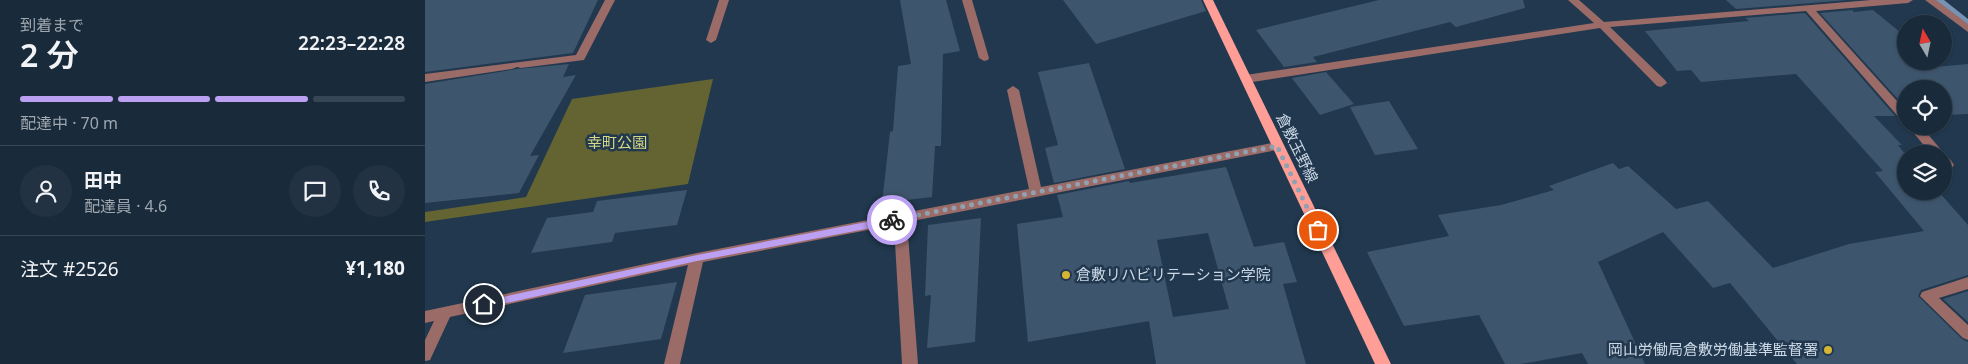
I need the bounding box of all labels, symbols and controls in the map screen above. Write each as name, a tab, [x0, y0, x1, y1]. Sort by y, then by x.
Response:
text: 到着まで	[20, 14, 84, 36]
north arrow	[1897, 15, 1953, 70]
map controls	[1897, 15, 1952, 200]
text: 22:23–22:28	[298, 30, 405, 56]
text: 2 分	[20, 33, 79, 76]
button: locate	[1897, 80, 1952, 135]
street label: 倉敷玉野線	[1272, 109, 1323, 186]
text: 配達中 · 70 m	[20, 112, 118, 134]
park label: 幸町公園	[587, 132, 647, 152]
button: layers	[1897, 145, 1952, 200]
button: person	[20, 165, 72, 217]
button: chat	[289, 165, 341, 217]
button: phone	[353, 165, 405, 217]
text: 田中	[84, 167, 122, 193]
text: 配達員 · 4.6	[84, 195, 167, 217]
courier	[867, 195, 917, 245]
icon: bike	[878, 206, 906, 234]
pin	[1297, 209, 1339, 251]
icon: bag	[1304, 216, 1332, 244]
text: ¥1,180	[345, 255, 405, 281]
text: 注文 #2526	[20, 256, 119, 282]
place label: 倉敷リハビリテーション学院	[1076, 264, 1271, 284]
marker: 倉敷リハビリテーション学院	[1060, 269, 1072, 281]
pin	[463, 283, 505, 325]
icon: home	[470, 290, 498, 318]
place label: 岡山労働局倉敷労働基準監督署	[1608, 339, 1818, 359]
marker: 岡山労働局倉敷労働基準監督署	[1822, 344, 1834, 356]

